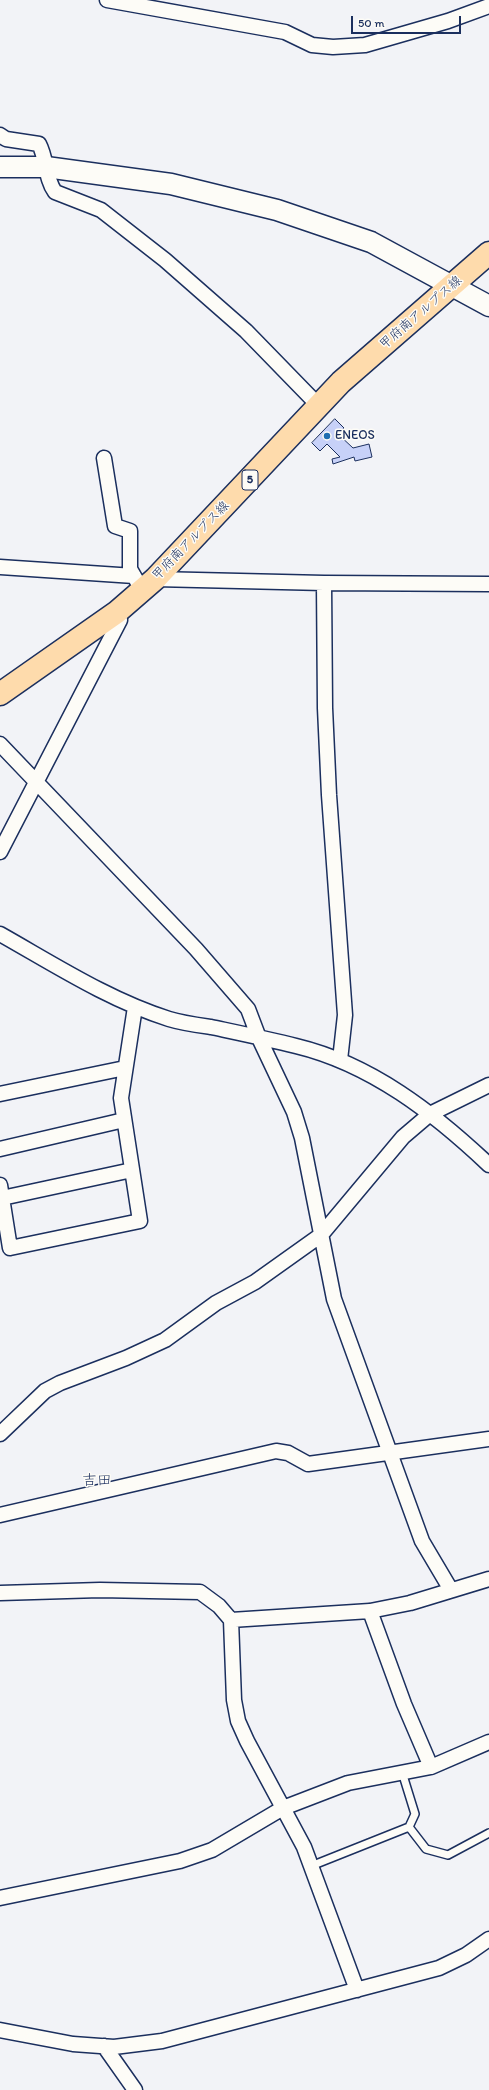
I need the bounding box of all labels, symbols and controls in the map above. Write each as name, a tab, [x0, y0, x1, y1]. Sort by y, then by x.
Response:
scale bar	[353, 8, 463, 34]
text: 50 m	[358, 16, 384, 30]
street label: 甲府南アルプス線	[377, 273, 465, 353]
place label: ENEOS	[335, 428, 375, 444]
marker: ENEOS	[322, 431, 332, 441]
road number: 5	[242, 470, 258, 490]
street label: 甲府南アルプス線	[149, 498, 233, 584]
district label: 吉田	[82, 1472, 112, 1490]

